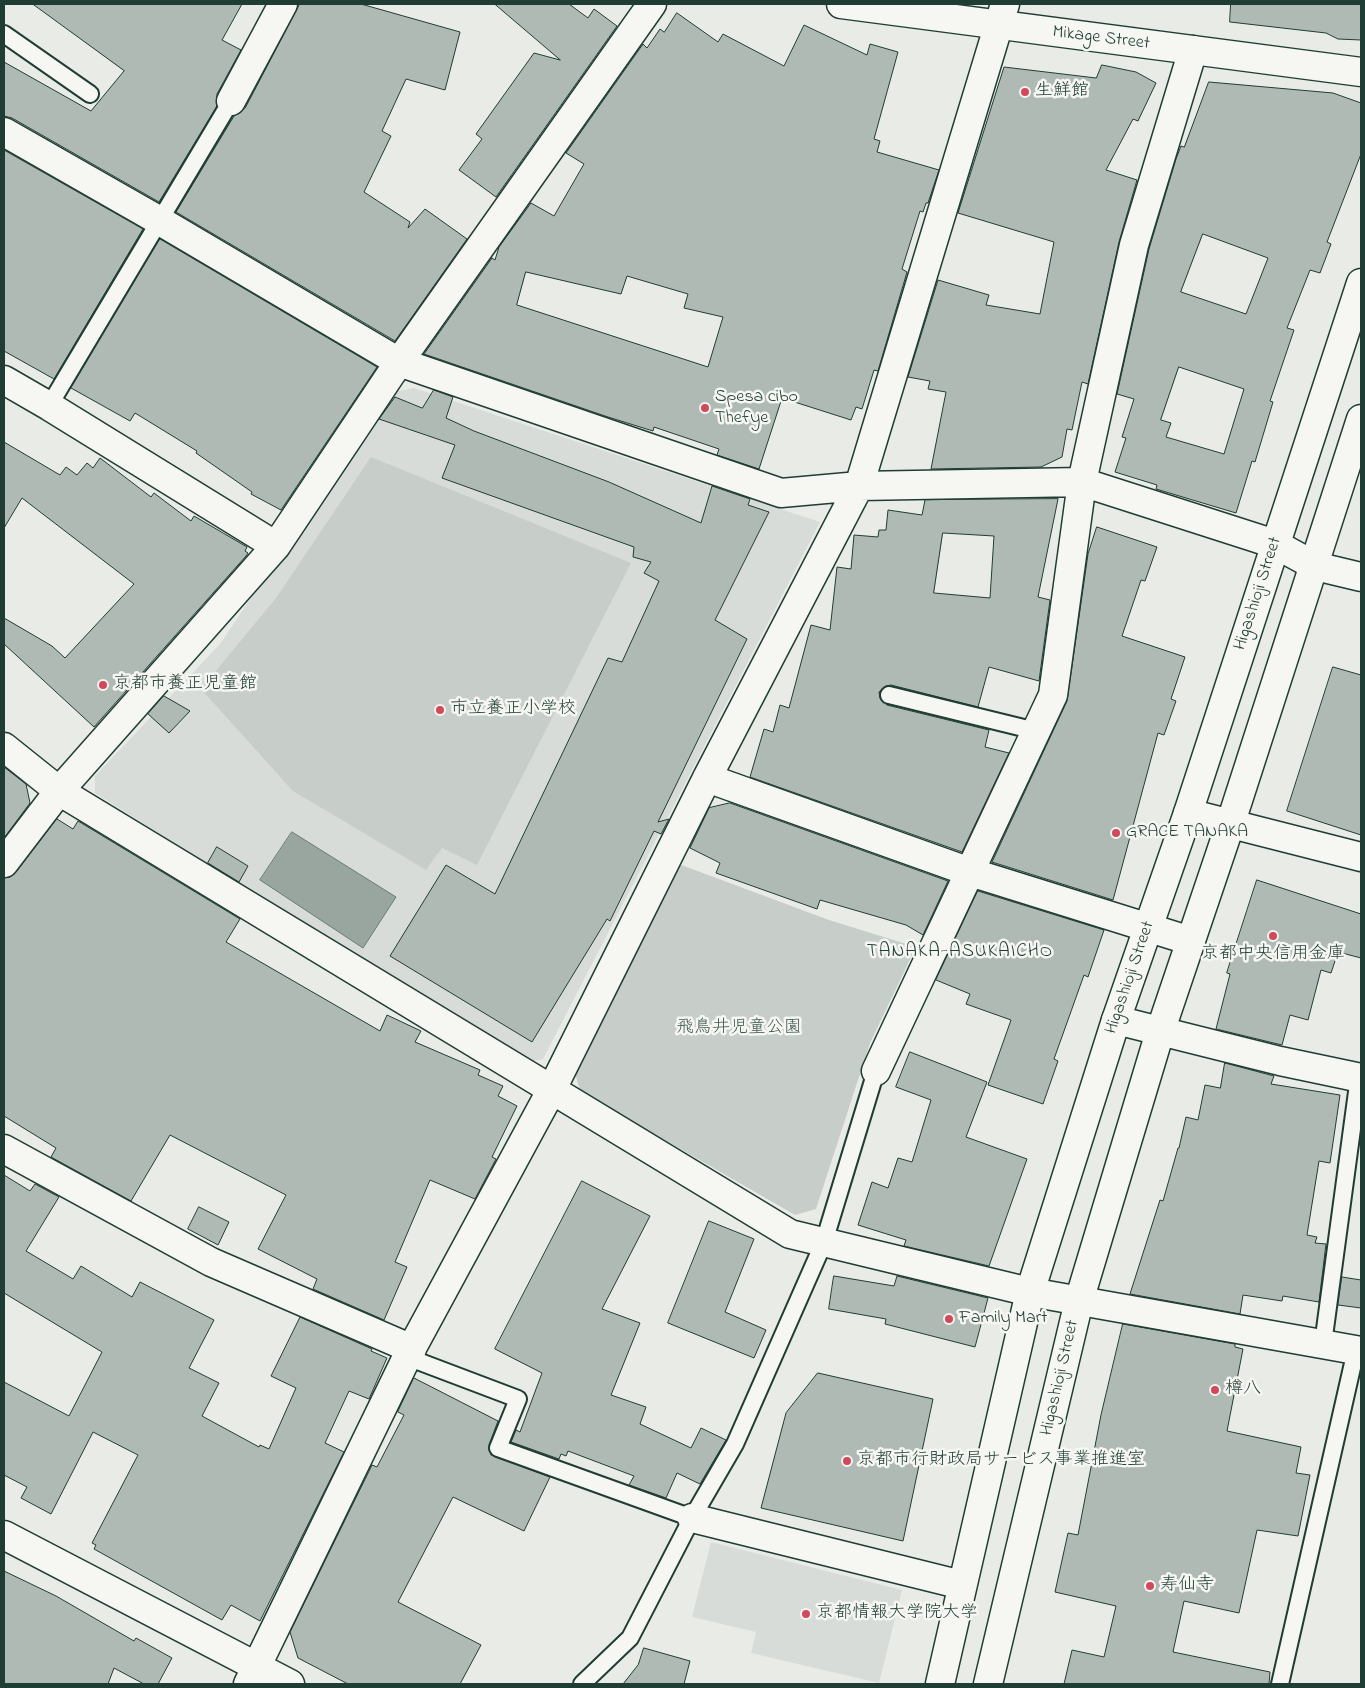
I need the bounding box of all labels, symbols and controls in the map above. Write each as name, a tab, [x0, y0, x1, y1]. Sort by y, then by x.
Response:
street label: Mikage Street	[1051, 22, 1151, 56]
place label: 生鮮館	[1035, 81, 1089, 103]
marker: 生鮮館	[1019, 86, 1031, 98]
place label: Spesa cibo Thefye	[715, 387, 798, 429]
marker: Spesa cibo Thefye	[699, 402, 711, 414]
street label: Higashioji Street	[1230, 534, 1288, 654]
place label: 京都市養正児童館	[113, 674, 257, 696]
marker: 京都市養正児童館	[97, 679, 109, 691]
place label: 市立養正小学校	[450, 699, 576, 721]
marker: 市立養正小学校	[434, 704, 446, 716]
place label: GRACE TANAKA	[1126, 822, 1248, 844]
marker: GRACE TANAKA	[1110, 827, 1122, 839]
street label: Higashioji Street	[1102, 919, 1160, 1037]
marker: 京都中央信用金庫	[1267, 930, 1279, 942]
district label: TANAKA-ASUKAICHO	[865, 942, 1055, 964]
place label: 京都中央信用金庫	[1201, 944, 1345, 966]
park label: 飛鳥井児童公園	[676, 1018, 802, 1040]
place label: Family Mart	[959, 1308, 1047, 1330]
marker: Family Mart	[943, 1313, 955, 1325]
street label: Higashioji Street	[1037, 1318, 1085, 1438]
place label: 樽八	[1225, 1379, 1261, 1401]
marker: 樽八	[1209, 1384, 1221, 1396]
place label: 京都市行財政局サービス事業推進室	[857, 1450, 1145, 1472]
marker: 京都市行財政局サービス事業推進室	[841, 1455, 853, 1467]
place label: 寿仙寺	[1160, 1575, 1214, 1597]
marker: 寿仙寺	[1144, 1580, 1156, 1592]
place label: 京都情報大学院大学	[816, 1603, 978, 1625]
marker: 京都情報大学院大学	[800, 1608, 812, 1620]

